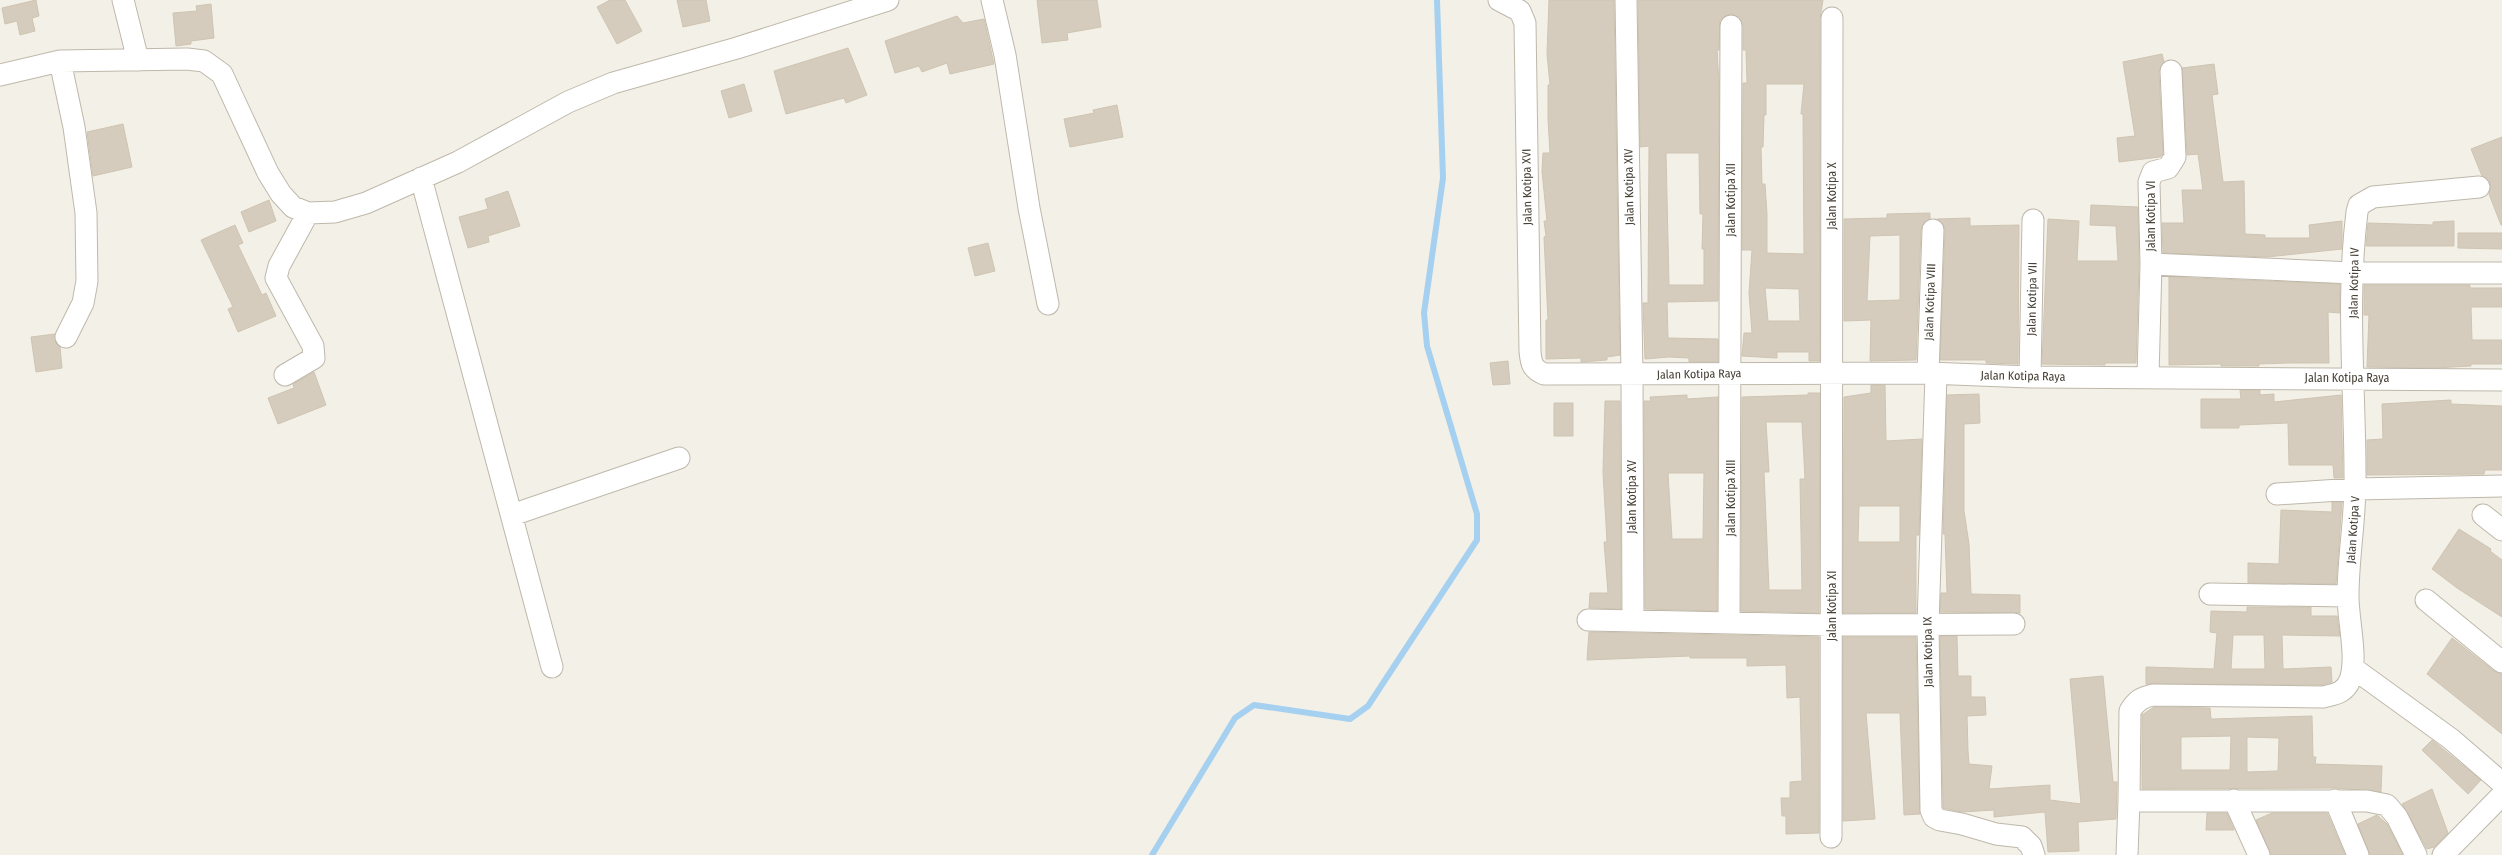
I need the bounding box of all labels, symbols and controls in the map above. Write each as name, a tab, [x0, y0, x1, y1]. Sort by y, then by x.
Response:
street label: Jalan Kotipa XIV	[1621, 148, 1637, 225]
street label: Jalan Kotipa XVI	[1519, 149, 1535, 225]
street label: Jalan Kotipa X	[1825, 162, 1839, 230]
street label: Jalan Kotipa XII	[1724, 163, 1738, 237]
street label: Jalan Kotipa VI	[2144, 181, 2158, 251]
street label: Jalan Kotipa IV	[2346, 247, 2362, 319]
street label: Jalan Kotipa VII	[2024, 262, 2040, 336]
street label: Jalan Kotipa VIII	[1922, 263, 1938, 341]
street label: Jalan Kotipa Raya	[1656, 366, 1742, 382]
street label: Jalan Kotipa Raya	[1980, 368, 2066, 384]
street label: Jalan Kotipa Raya	[2305, 371, 2389, 385]
street label: Jalan Kotipa XV	[1625, 459, 1639, 534]
street label: Jalan Kotipa XIII	[1724, 460, 1738, 536]
street label: Jalan Kotipa V	[2344, 495, 2362, 564]
street label: Jalan Kotipa XI	[1825, 571, 1839, 641]
street label: Jalan Kotipa IX	[1920, 616, 1936, 687]

